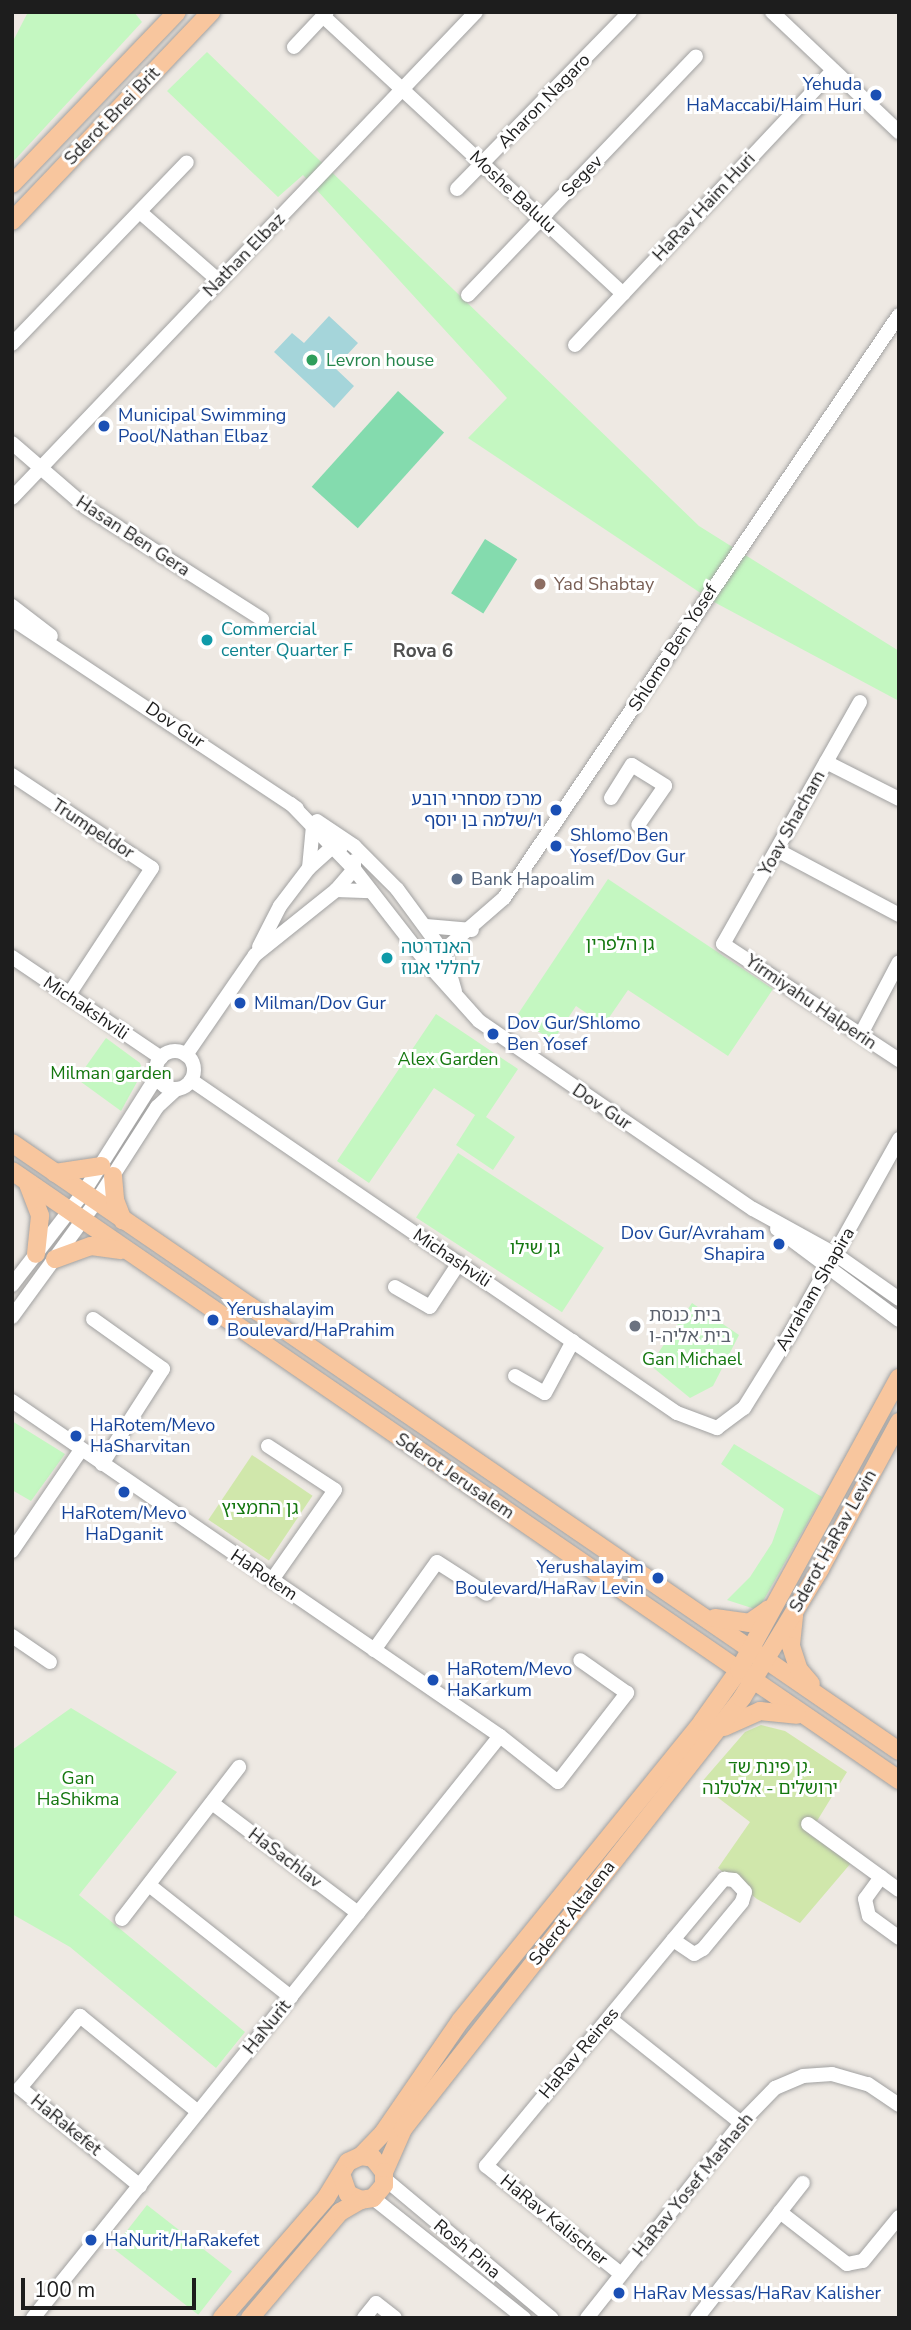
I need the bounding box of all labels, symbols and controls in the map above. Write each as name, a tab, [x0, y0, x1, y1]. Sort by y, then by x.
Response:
street label: Aharon Nagaro	[493, 49, 595, 153]
street label: Sderot Bnei Brit	[60, 62, 164, 170]
place label: Yehuda HaMaccabi/Haim Huri	[686, 74, 862, 116]
marker: Yehuda HaMaccabi/Haim Huri	[868, 87, 884, 103]
street label: Moshe Balulu	[465, 146, 561, 238]
street label: HaRav Haim Huri	[648, 148, 760, 266]
street label: Segev	[557, 151, 607, 201]
street label: Nathan Elbaz	[199, 209, 289, 301]
place label: Levron house	[326, 349, 434, 371]
marker: Levron house	[304, 352, 320, 368]
place label: Municipal Swimming Pool/Nathan Elbaz	[118, 405, 286, 448]
marker: Municipal Swimming Pool/Nathan Elbaz	[96, 418, 112, 434]
street label: Hasan Ben Gera	[72, 491, 194, 581]
place label: Yad Shabtay	[554, 573, 654, 595]
marker: Yad Shabtay	[532, 576, 548, 592]
street label: Shlomo Ben Yosef	[624, 581, 722, 715]
place label: Commercial center Quarter F	[221, 619, 353, 662]
marker: Commercial center Quarter F	[199, 632, 215, 648]
district label: Rova 6	[393, 641, 453, 663]
street label: Dov Gur	[141, 697, 209, 753]
street label: Yoav Shacham	[754, 767, 830, 879]
place label: מרכז מסחרי רובע ו׳/שלמה בן יוסף	[411, 789, 542, 832]
street label: Trumpeldor	[48, 794, 138, 864]
marker: מרכז מסחרי רובע ו׳/שלמה בן יוסף	[548, 802, 564, 818]
place label: Shlomo Ben Yosef/Dov Gur	[570, 825, 685, 868]
marker: Shlomo Ben Yosef/Dov Gur	[548, 838, 564, 854]
place label: Bank Hapoalim	[471, 868, 595, 890]
marker: Bank Hapoalim	[449, 871, 465, 887]
park label: גן הלפרין	[585, 933, 655, 955]
place label: האנדרטה לחללי אגוז	[401, 937, 481, 979]
marker: האנדרטה לחללי אגוז	[379, 950, 395, 966]
street label: Yirmiyahu Halperin	[741, 950, 881, 1054]
street label: Michakshvili	[39, 972, 133, 1044]
place label: Milman/Dov Gur	[254, 992, 386, 1014]
marker: Milman/Dov Gur	[232, 995, 248, 1011]
place label: Dov Gur/Shlomo Ben Yosef	[507, 1013, 641, 1056]
marker: Dov Gur/Shlomo Ben Yosef	[485, 1026, 501, 1042]
park label: Alex Garden	[397, 1048, 499, 1070]
park label: Milman garden	[50, 1062, 172, 1084]
street label: Dov Gur	[568, 1079, 636, 1135]
place label: Dov Gur/Avraham Shapira	[621, 1223, 765, 1266]
street label: Avraham Shapira	[771, 1223, 859, 1355]
street label: Michashvili	[409, 1224, 495, 1292]
marker: Dov Gur/Avraham Shapira	[771, 1236, 787, 1252]
park label: גן שילו	[510, 1237, 560, 1259]
place label: Yerushalayim Boulevard/HaPrahim	[227, 1299, 395, 1342]
place label: בית כנסת בית אליה-ו	[649, 1305, 731, 1348]
marker: Yerushalayim Boulevard/HaPrahim	[205, 1312, 221, 1328]
marker: בית כנסת בית אליה-ו	[627, 1318, 643, 1334]
park label: Gan Michael	[642, 1348, 742, 1370]
place label: HaRotem/Mevo HaSharvitan	[90, 1415, 215, 1458]
marker: HaRotem/Mevo HaSharvitan	[68, 1428, 84, 1444]
street label: Sderot Jerusalem	[391, 1428, 519, 1524]
street label: Sderot HaRav Levin	[785, 1466, 881, 1616]
marker: HaRotem/Mevo HaDganit	[116, 1484, 132, 1500]
park label: גן החמציץ	[222, 1497, 298, 1519]
place label: HaRotem/Mevo HaDganit	[61, 1503, 187, 1546]
street label: HaRotem	[226, 1545, 302, 1605]
place label: Yerushalayim Boulevard/HaRav Levin	[455, 1557, 644, 1600]
marker: Yerushalayim Boulevard/HaRav Levin	[650, 1570, 666, 1586]
place label: HaRotem/Mevo HaKarkum	[447, 1659, 572, 1702]
marker: HaRotem/Mevo HaKarkum	[425, 1672, 441, 1688]
park label: גן פינת שד. ירושלים - אלטלנה	[702, 1757, 838, 1800]
park label: Gan HaShikma	[37, 1768, 119, 1810]
street label: HaSachlav	[244, 1823, 326, 1893]
street label: Sderot Altalena	[524, 1856, 620, 1970]
street label: HaNurit	[239, 1995, 295, 2059]
street label: HaRav Reines	[535, 2003, 623, 2103]
street label: HaRakefet	[26, 2090, 106, 2160]
street label: HaRav Yosef Mashash	[628, 2109, 758, 2261]
street label: HaRav Kalischer	[496, 2170, 612, 2270]
street label: Rosh Pina	[429, 2215, 505, 2283]
place label: HaNurit/HaRakefet	[105, 2229, 259, 2251]
marker: HaNurit/HaRakefet	[83, 2232, 99, 2248]
scale bar	[24, 2264, 200, 2308]
text: 100 m	[34, 2276, 95, 2304]
place label: HaRav Messas/HaRav Kalisher	[633, 2282, 881, 2304]
marker: HaRav Messas/HaRav Kalisher	[611, 2285, 627, 2301]

